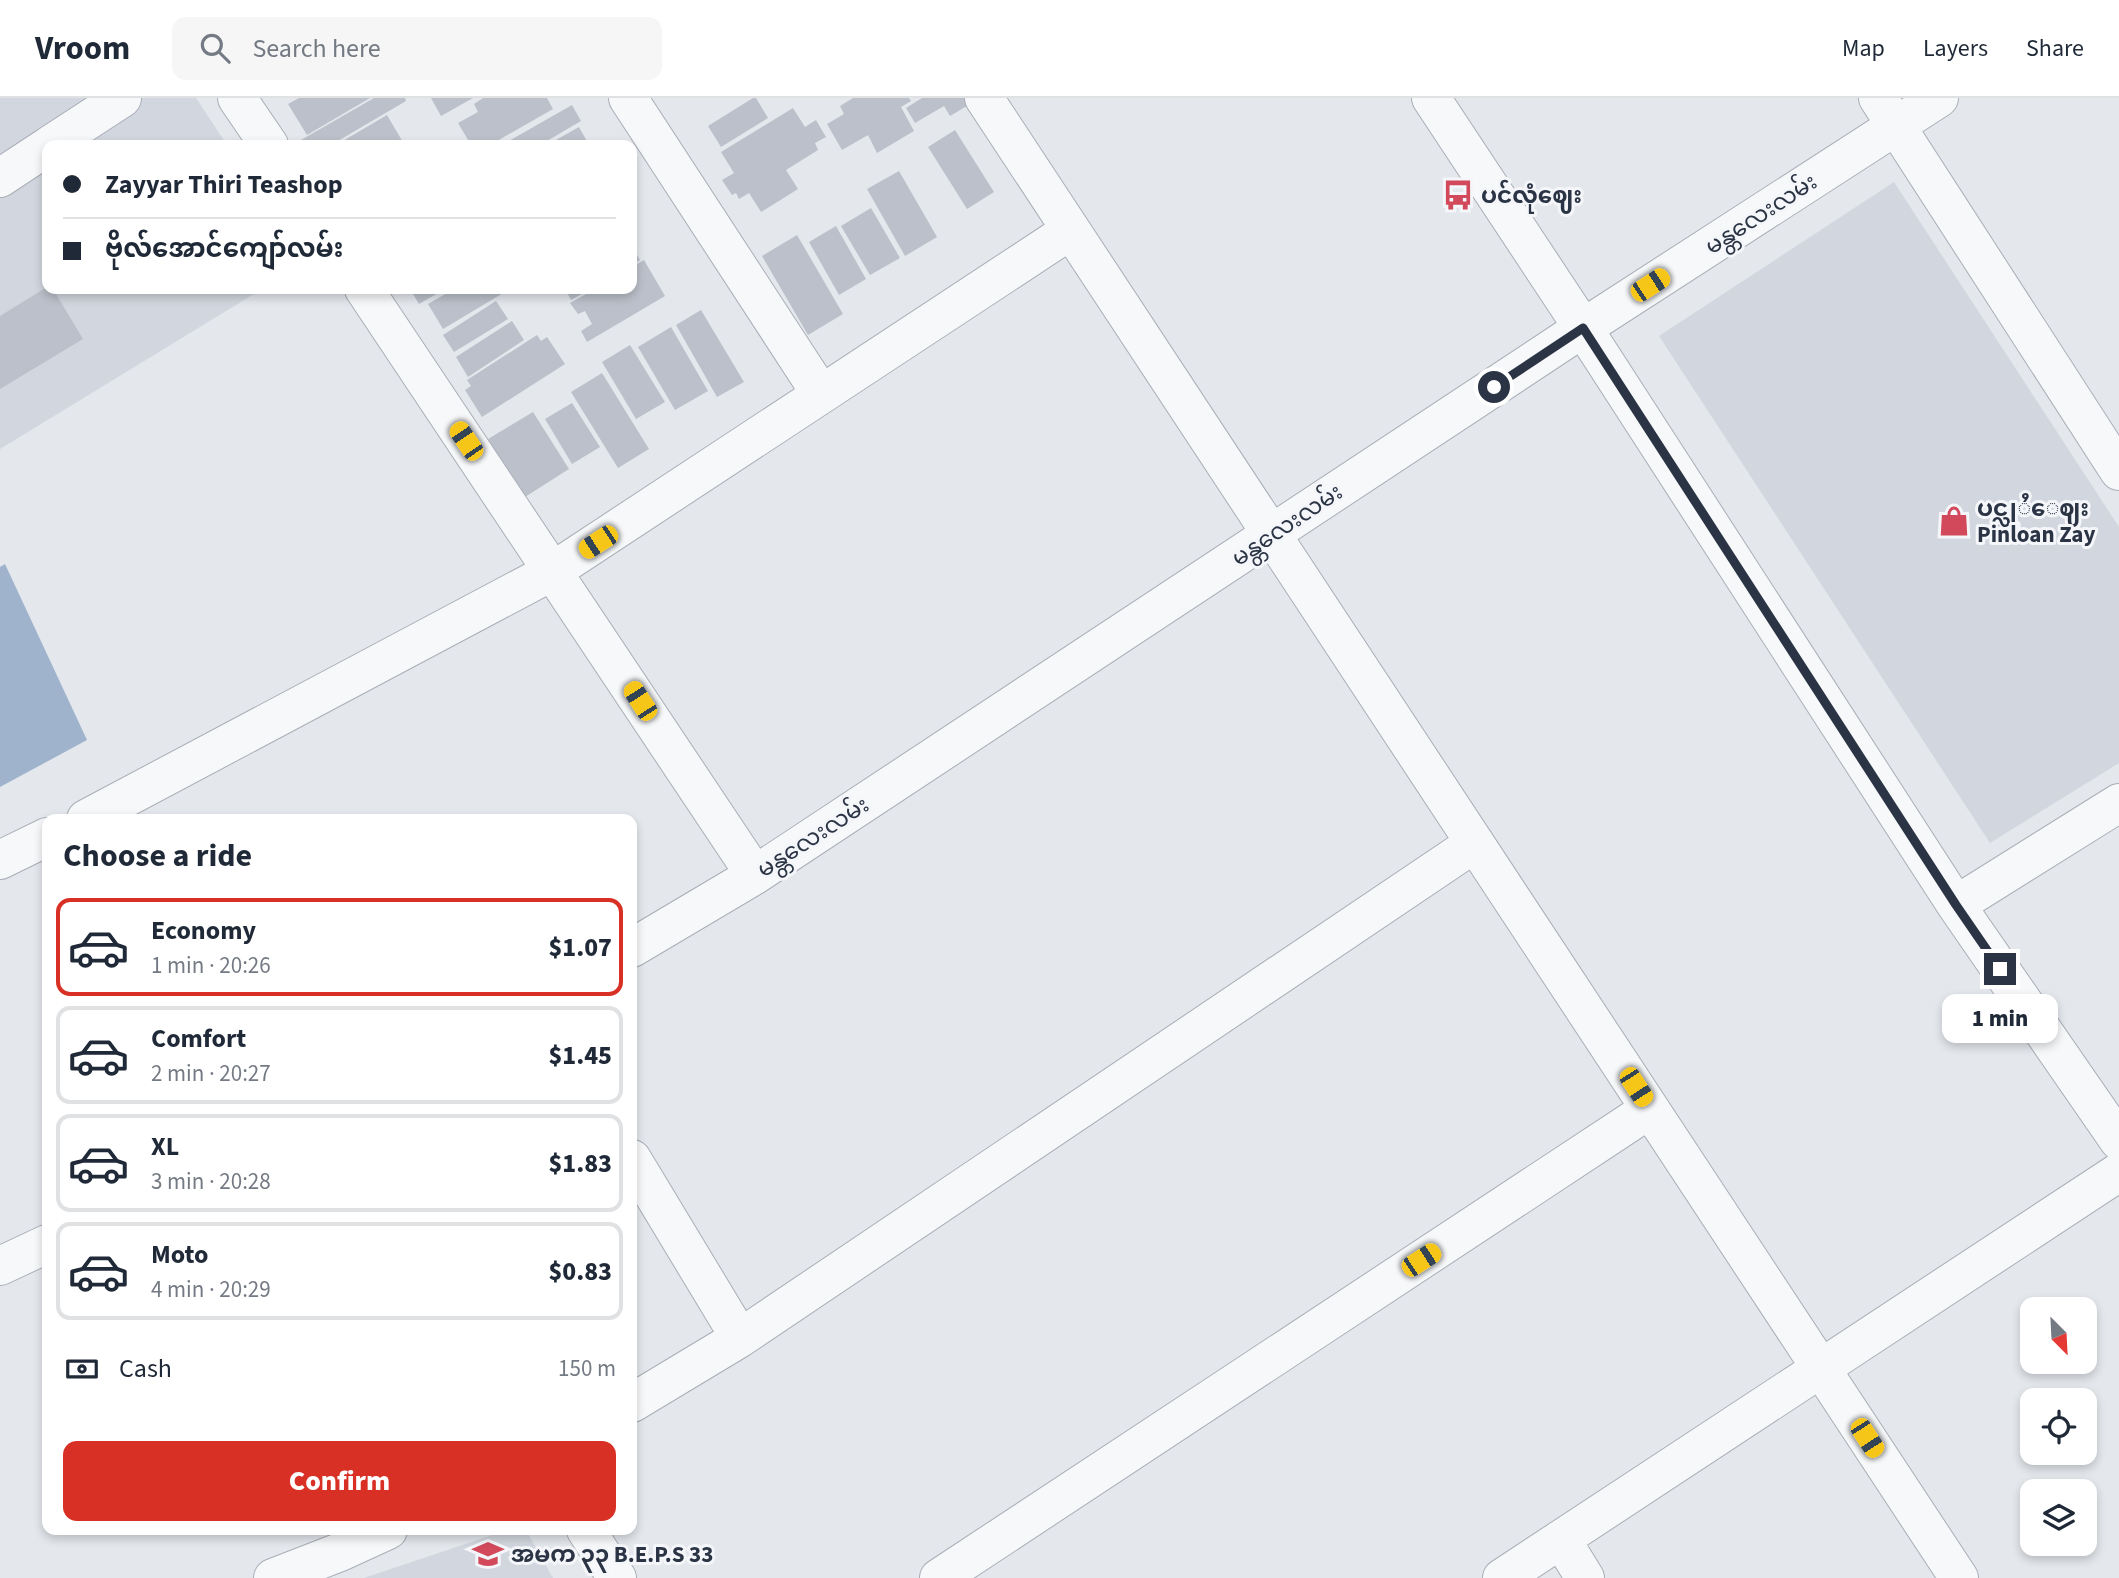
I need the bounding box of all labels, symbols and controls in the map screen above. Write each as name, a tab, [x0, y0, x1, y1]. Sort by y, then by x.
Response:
search box	[172, 17, 662, 80]
text: Vroom	[35, 25, 130, 72]
icon: search	[196, 29, 234, 67]
text: Search here	[252, 30, 381, 67]
text: Map	[1842, 31, 1885, 66]
text: Layers	[1923, 31, 1988, 66]
text: Share	[2026, 31, 2084, 66]
street label: မန္တလေးလမ်း	[1699, 165, 1825, 264]
text: Zayyar Thiri Teashop	[105, 166, 343, 203]
bus stop icon: ပင်လုံဈေး	[1441, 178, 1475, 212]
place label: ပင်လုံဈေး	[1481, 179, 1582, 214]
text: ဗိုလ်အောင်ကျော်လမ်း	[105, 230, 344, 267]
car	[1627, 265, 1674, 305]
route start	[1478, 371, 1510, 403]
car	[446, 418, 487, 464]
street label: မန္တလေးလမ်း	[1225, 476, 1350, 576]
place label: ပင္လုႆေဈး Pinloan Zay	[1977, 492, 2095, 551]
shop icon: ပင္လုႆေဈး Pinloan Zay	[1937, 504, 1971, 538]
car	[575, 522, 622, 562]
car	[620, 678, 661, 724]
street label: မန္တလေးလမ်း	[751, 788, 877, 887]
text: Choose a ride	[63, 833, 252, 879]
text: Economy	[151, 912, 256, 949]
icon: car	[67, 916, 130, 979]
text: $1.07	[548, 929, 612, 966]
text: 1 min · 20:26	[151, 949, 271, 982]
route end	[1984, 953, 2016, 985]
callout: 1 min	[1942, 994, 2058, 1043]
text: 1 min	[1972, 1002, 2028, 1035]
text: Comfort	[151, 1020, 246, 1057]
icon: car	[67, 1024, 130, 1087]
text: $1.45	[548, 1037, 612, 1074]
text: 2 min · 20:27	[151, 1057, 271, 1090]
car	[1616, 1064, 1657, 1110]
text: XL	[151, 1128, 179, 1165]
icon: car	[67, 1132, 130, 1195]
text: $1.83	[548, 1145, 612, 1182]
text: 3 min · 20:28	[151, 1165, 271, 1198]
text: Moto	[151, 1236, 208, 1273]
icon: car	[67, 1240, 130, 1303]
car	[1398, 1240, 1445, 1280]
text: $0.83	[548, 1253, 612, 1290]
text: 4 min · 20:29	[151, 1273, 271, 1306]
north arrow	[2020, 1297, 2096, 1374]
map controls	[2020, 1297, 2097, 1556]
icon: cash	[63, 1350, 101, 1388]
text: Cash	[119, 1350, 172, 1387]
text: 150 m	[558, 1352, 616, 1385]
button: locate	[2020, 1388, 2097, 1465]
car	[1847, 1415, 1888, 1461]
button: Confirm	[63, 1441, 616, 1521]
button: layers	[2020, 1479, 2097, 1556]
school or university icon: အမက ၃၃ B.E.P.S 33	[471, 1537, 505, 1571]
place label: အမက ၃၃ B.E.P.S 33	[511, 1538, 713, 1573]

